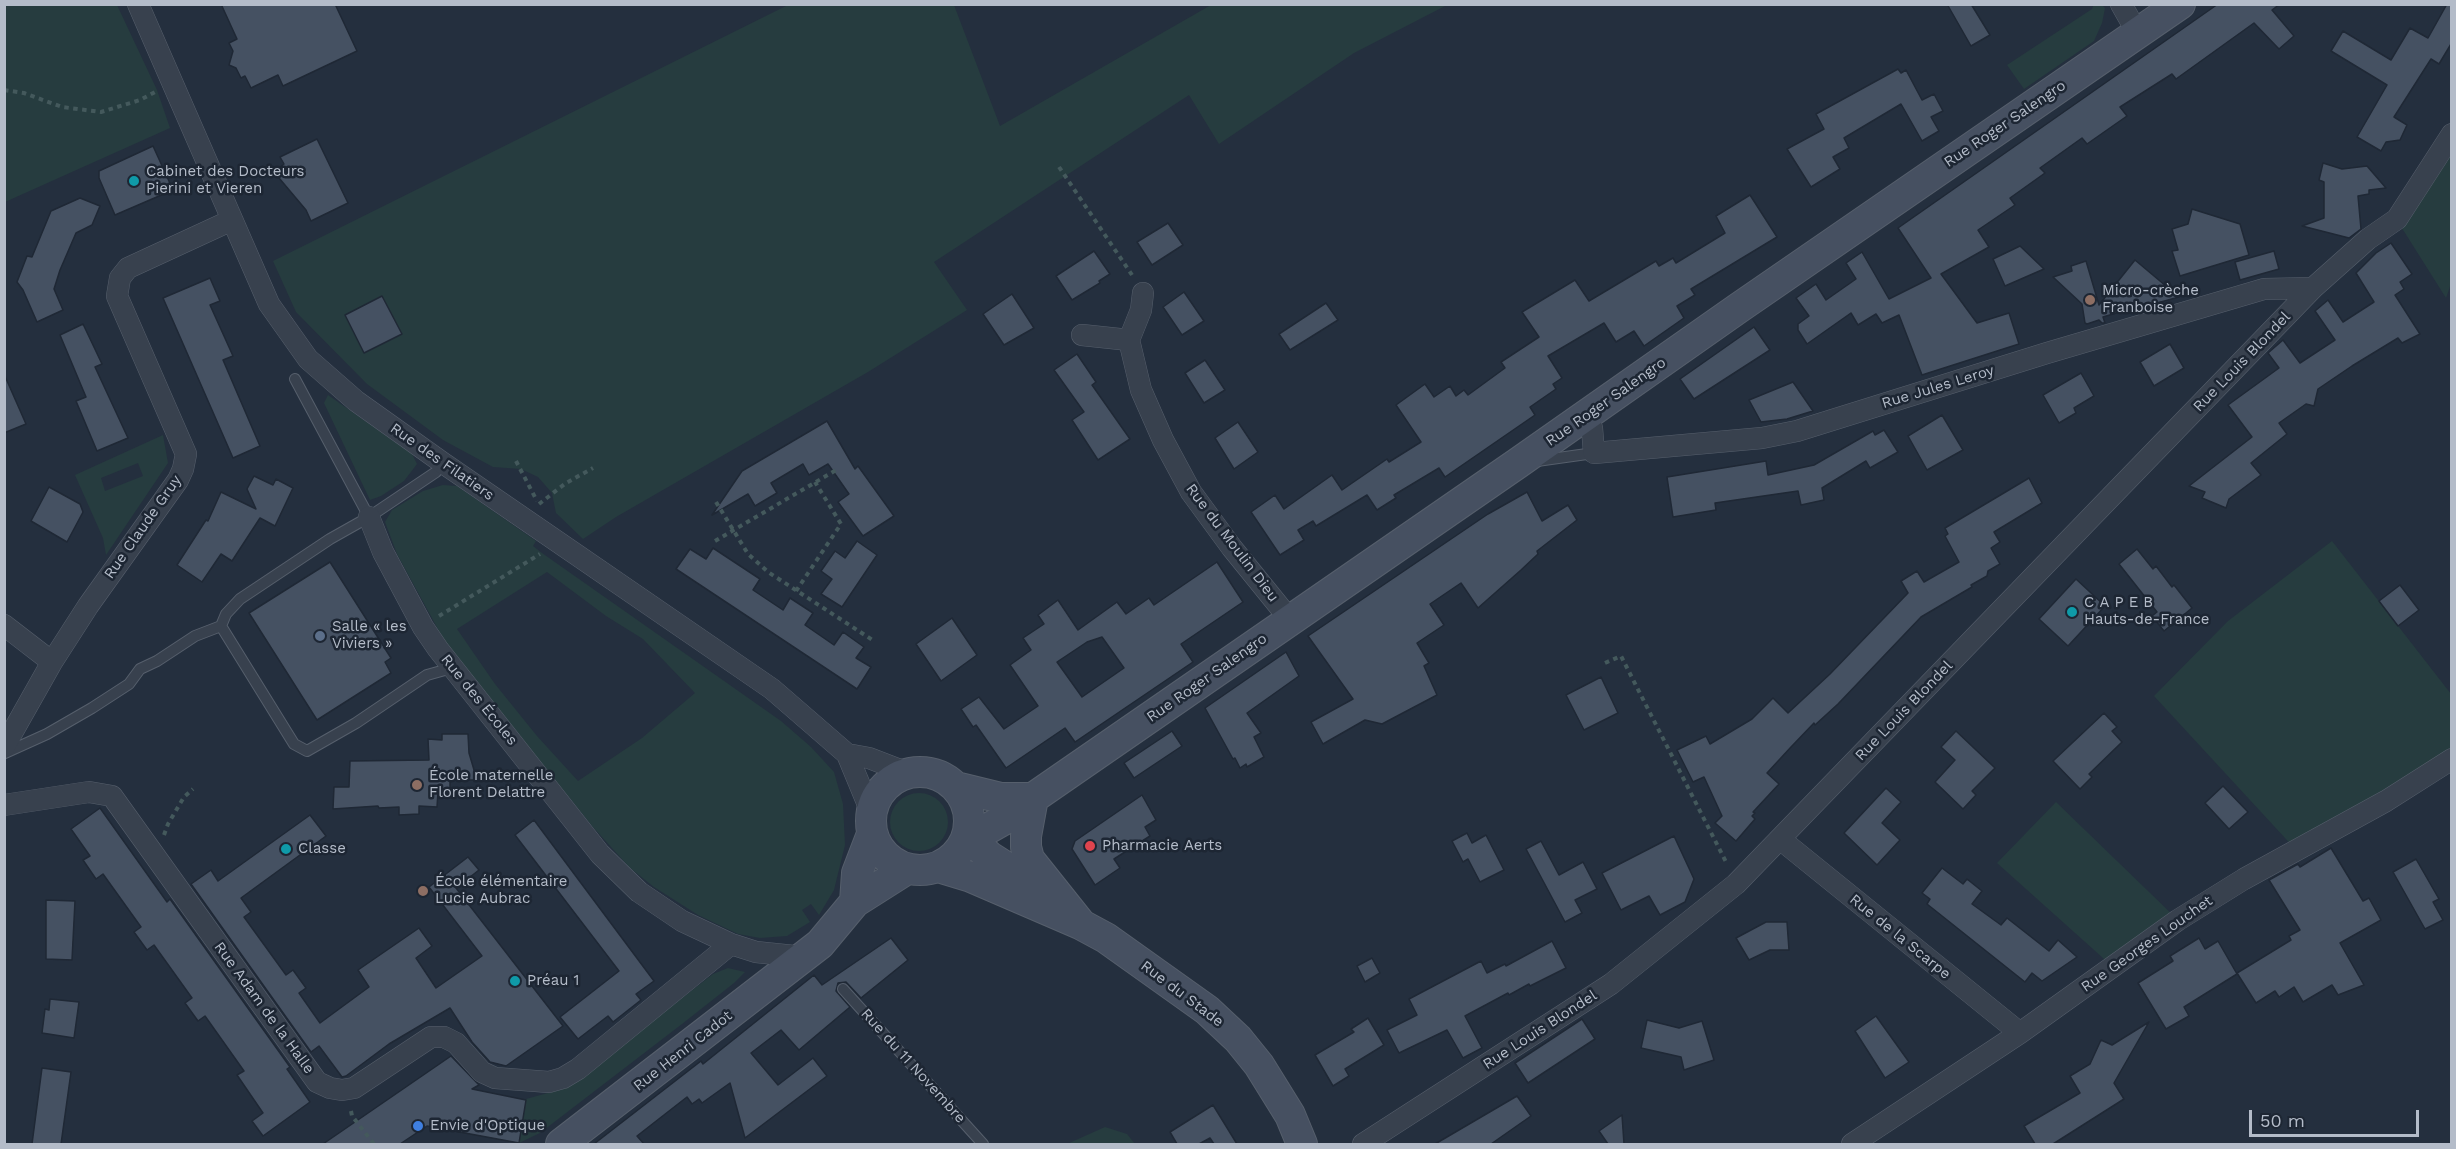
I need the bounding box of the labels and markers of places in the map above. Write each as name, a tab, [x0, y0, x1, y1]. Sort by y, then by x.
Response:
place label: Cabinet des Docteurs Pierini et Vieren	[146, 163, 304, 198]
marker: Cabinet des Docteurs Pierini et Vieren	[127, 174, 141, 188]
place label: Micro-crèche Franboise	[2102, 282, 2199, 317]
marker: Micro-crèche Franboise	[2083, 293, 2097, 307]
place label: C A P E B Hauts-de-France	[2084, 594, 2209, 629]
marker: C A P E B Hauts-de-France	[2065, 605, 2079, 619]
place label: Salle « les Viviers »	[332, 618, 407, 653]
marker: Salle « les Viviers »	[313, 629, 327, 643]
place label: École maternelle Florent Delattre	[429, 767, 553, 802]
marker: École maternelle Florent Delattre	[410, 778, 424, 792]
place label: Pharmacie Aerts	[1102, 837, 1222, 855]
marker: Pharmacie Aerts	[1083, 839, 1097, 853]
place label: Classe	[298, 840, 346, 858]
marker: Classe	[279, 842, 293, 856]
place label: École élémentaire Lucie Aubrac	[435, 873, 567, 908]
marker: École élémentaire Lucie Aubrac	[416, 884, 430, 898]
place label: Préau 1	[527, 972, 579, 990]
marker: Préau 1	[508, 974, 522, 988]
place label: Envie d'Optique	[430, 1117, 545, 1135]
marker: Envie d'Optique	[411, 1119, 425, 1133]

